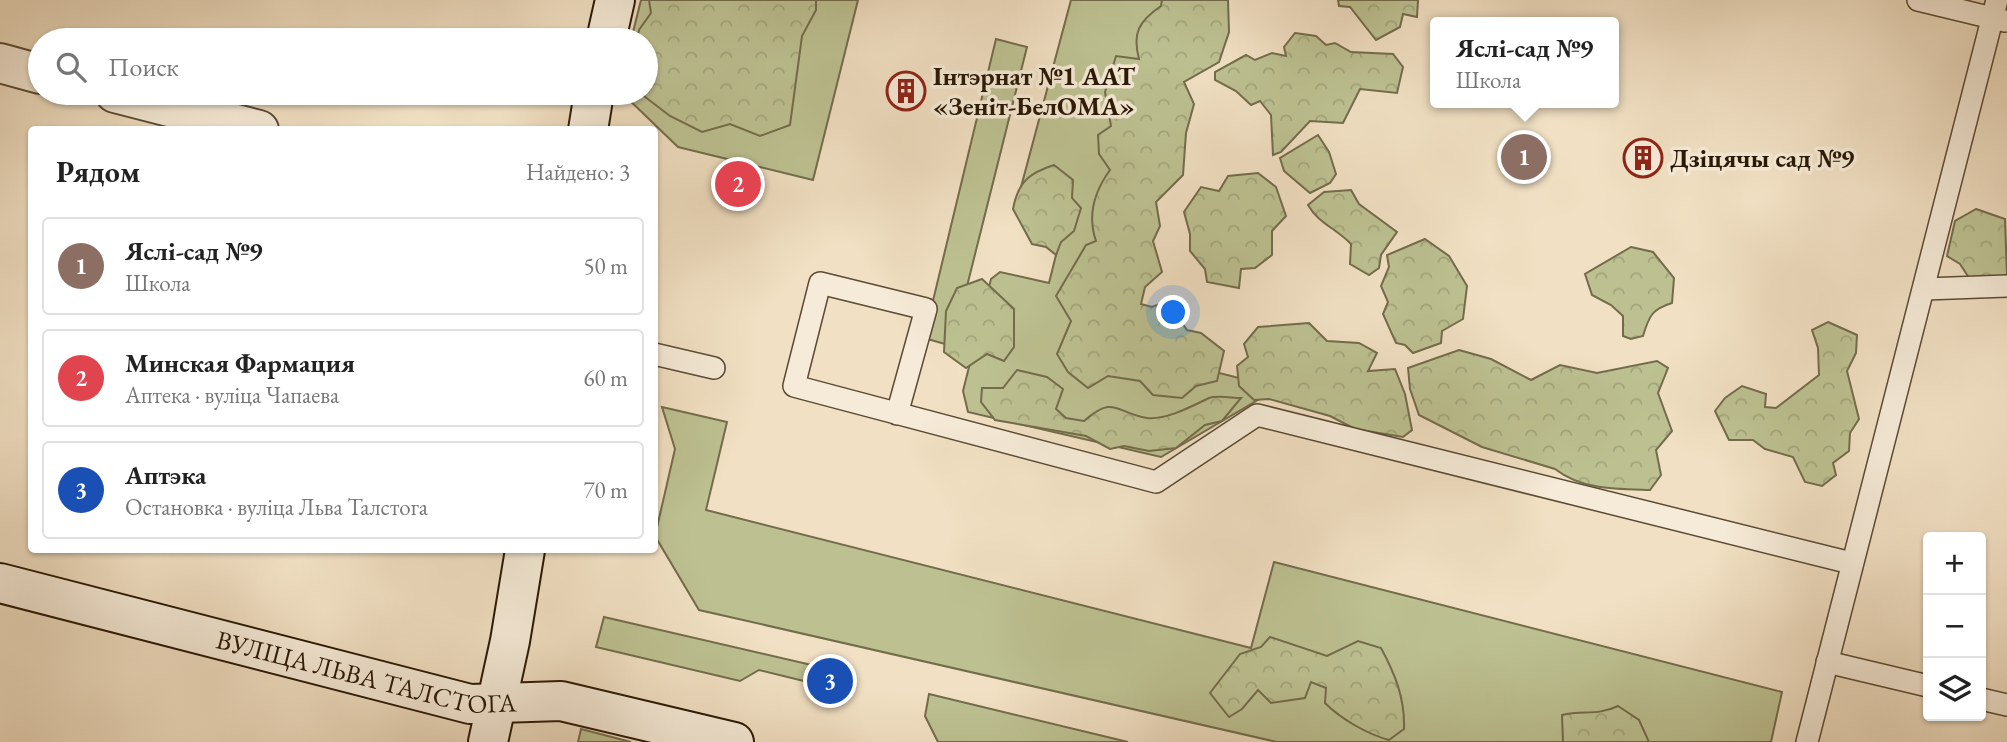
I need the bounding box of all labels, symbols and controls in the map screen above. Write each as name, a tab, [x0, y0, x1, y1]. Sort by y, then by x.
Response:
popup	[1430, 17, 1619, 108]
search box	[28, 28, 658, 105]
text: Яслі-сад №9	[1456, 31, 1593, 65]
icon: search	[52, 48, 90, 86]
text: Поиск	[108, 50, 179, 84]
place label: Інтэрнат №1 ААТ «Зеніт-БелОМА»	[933, 59, 1136, 123]
text: Школа	[1456, 65, 1521, 95]
building icon: Інтэрнат №1 ААТ «Зеніт-БелОМА»	[885, 70, 927, 112]
pin: 1	[1501, 131, 1547, 183]
building icon: Дзіцячы сад №9	[1622, 137, 1664, 179]
place label: Дзіцячы сад №9	[1670, 141, 1855, 175]
text: Рядом	[56, 152, 140, 191]
text: Найдено: 3	[526, 157, 630, 187]
pin: 2	[715, 158, 761, 210]
text: Яслі-сад №9	[125, 234, 263, 268]
text: 1	[75, 251, 87, 281]
text: 50 m	[583, 251, 628, 281]
text: Школа	[125, 268, 190, 298]
your location	[1156, 295, 1190, 329]
text: Минская Фармация	[125, 346, 355, 380]
text: 2	[75, 363, 87, 393]
text: 60 m	[583, 363, 628, 393]
text: Аптека · вуліца Чапаева	[125, 380, 339, 410]
text: Аптэка	[125, 458, 207, 492]
text: 3	[75, 475, 87, 505]
text: 70 m	[583, 475, 628, 505]
text: Остановка · вуліца Льва Талстога	[125, 492, 428, 522]
map controls	[1923, 532, 1986, 721]
button: +	[1923, 532, 1986, 595]
button: −	[1923, 595, 1986, 658]
street label: ВУЛІЦА ЛЬВА ТАЛСТОГА	[213, 622, 518, 721]
pin: 3	[807, 655, 853, 707]
button: layers	[1923, 658, 1986, 721]

